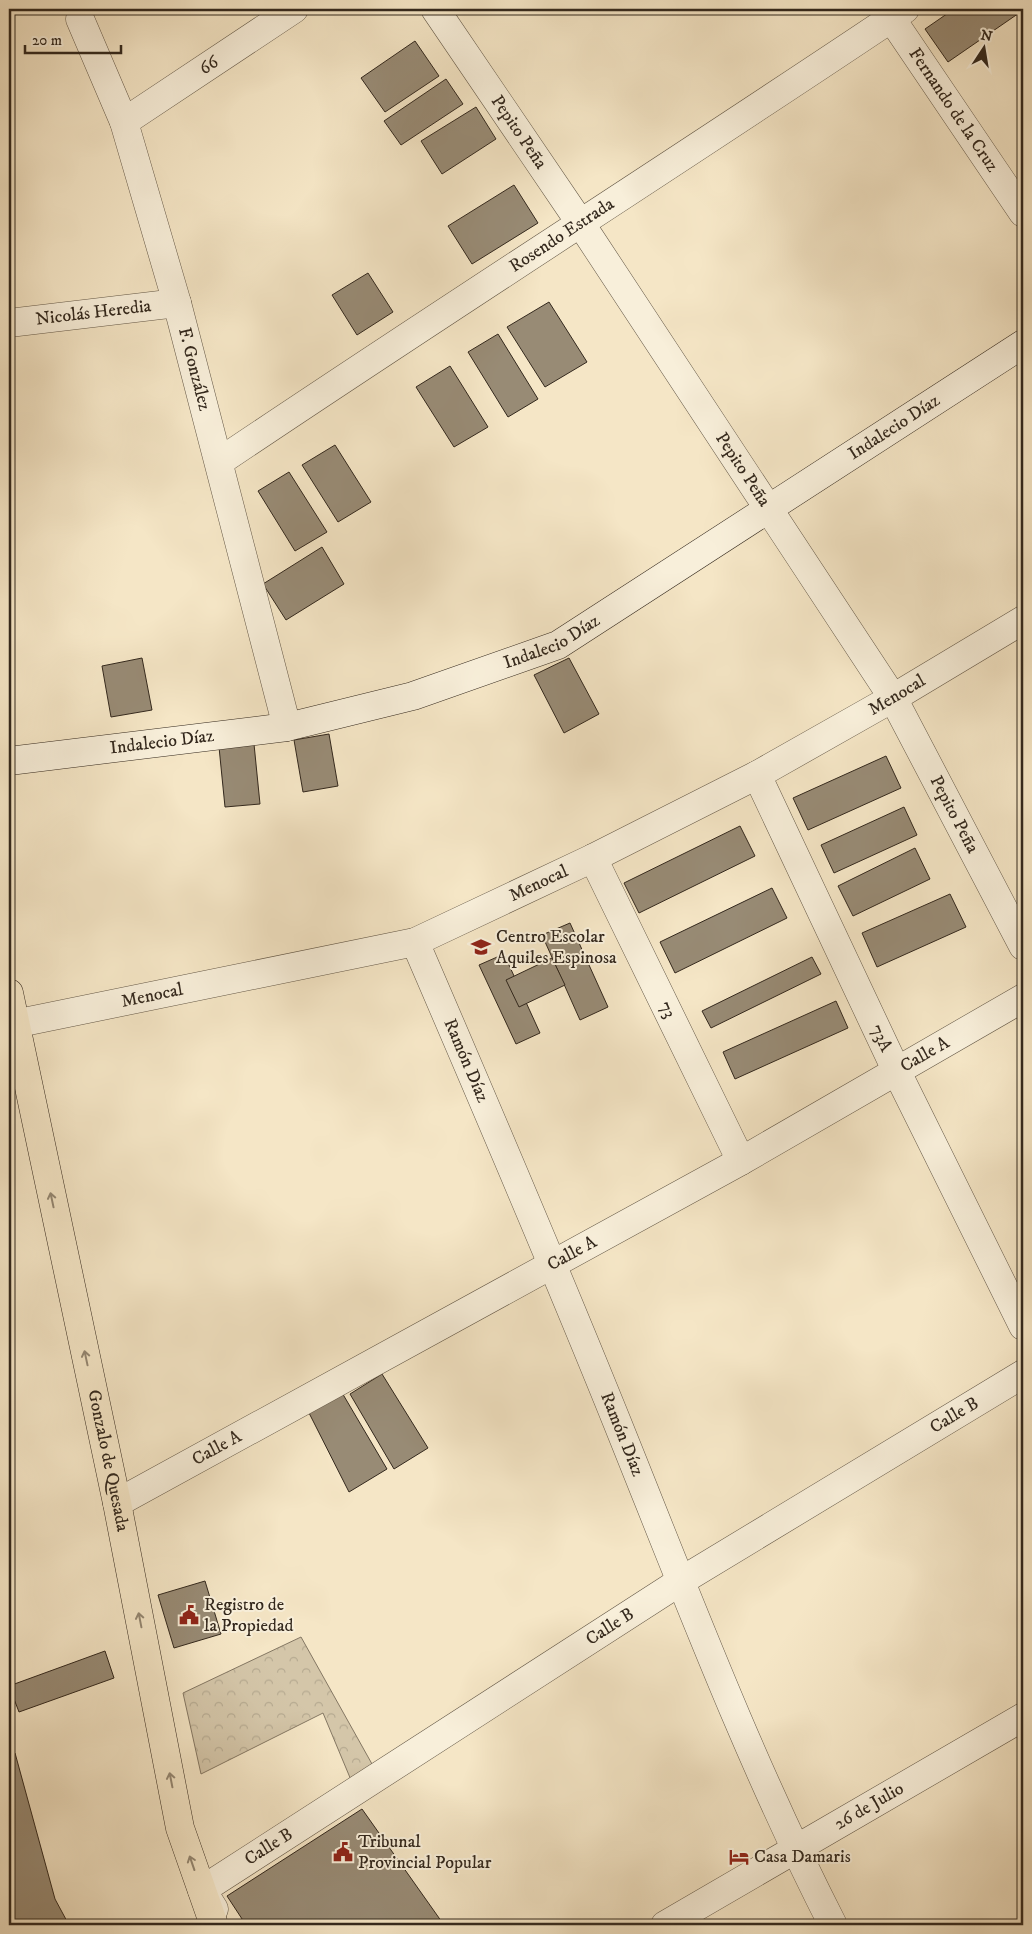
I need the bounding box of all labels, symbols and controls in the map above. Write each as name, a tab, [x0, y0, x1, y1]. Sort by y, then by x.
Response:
scale bar	[25, 22, 121, 54]
north arrow	[960, 22, 1010, 72]
text: N	[979, 26, 994, 46]
text: 20 m	[32, 31, 62, 50]
street label: Fernando de la Cruz	[904, 44, 1003, 176]
street label: 66	[195, 51, 223, 80]
street label: Pepito Peña	[486, 91, 552, 174]
street label: Rosendo Estrada	[505, 193, 619, 278]
street label: Nicolás Heredia	[34, 295, 153, 331]
street label: F. González	[173, 325, 216, 413]
street label: Indalecio Díaz	[844, 390, 944, 465]
street label: Pepito Peña	[710, 428, 775, 511]
street label: Indalecio Díaz	[501, 610, 604, 674]
street label: Menocal	[865, 670, 930, 721]
street label: Indalecio Díaz	[109, 725, 215, 760]
street label: Pepito Peña	[925, 772, 984, 857]
street label: Menocal	[506, 860, 572, 907]
place label: Centro Escolar Aquiles Espinosa	[496, 926, 617, 969]
school or university icon: Centro Escolar Aquiles Espinosa	[470, 936, 492, 958]
street label: Menocal	[119, 979, 186, 1013]
street label: 73	[654, 998, 681, 1022]
street label: Ramón Díaz	[438, 1016, 494, 1106]
street label: 73A	[865, 1021, 897, 1056]
street label: Calle A	[896, 1032, 954, 1078]
one-way arrow	[47, 1192, 56, 1208]
street label: Calle A	[544, 1231, 601, 1276]
one-way arrow	[81, 1351, 90, 1367]
street label: Gonzalo de Quesada	[82, 1388, 133, 1534]
street label: Ramón Díaz	[595, 1389, 649, 1480]
street label: Calle B	[926, 1392, 983, 1439]
street label: Calle A	[188, 1426, 246, 1471]
place label: Registro de la Propiedad	[204, 1594, 294, 1637]
street label: Calle B	[582, 1603, 638, 1650]
public building icon: Registro de la Propiedad	[178, 1604, 200, 1626]
one-way arrow	[134, 1613, 144, 1629]
one-way arrow	[166, 1772, 175, 1788]
street label: 26 de Julio	[830, 1778, 908, 1835]
street label: Calle B	[241, 1823, 297, 1871]
place label: Tribunal Provincial Popular	[358, 1831, 492, 1874]
public building icon: Tribunal Provincial Popular	[332, 1841, 354, 1863]
hotel icon: Casa Damaris	[728, 1846, 750, 1868]
place label: Casa Damaris	[754, 1846, 851, 1868]
one-way arrow	[187, 1855, 196, 1871]

